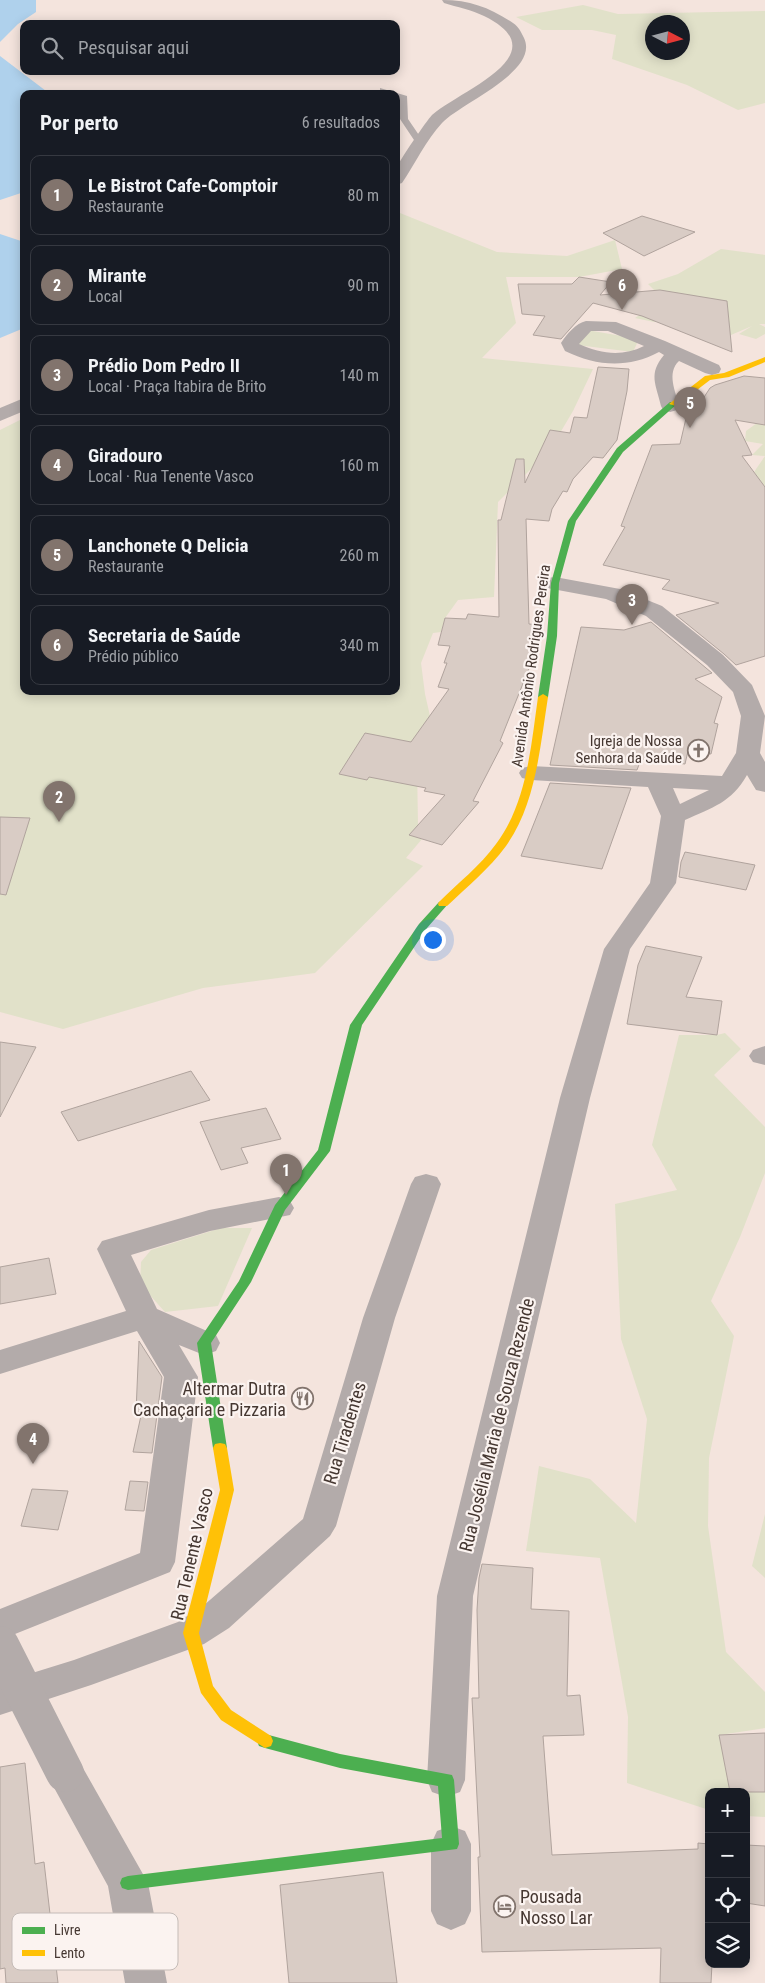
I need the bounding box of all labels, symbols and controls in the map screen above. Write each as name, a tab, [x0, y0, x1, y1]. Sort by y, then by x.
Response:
north arrow	[645, 15, 690, 60]
search box	[20, 20, 400, 75]
icon: search	[38, 34, 66, 62]
text: Pesquisar aqui	[78, 36, 189, 59]
text: Por perto	[40, 111, 119, 135]
text: 6 resultados	[302, 113, 380, 132]
text: Le Bistrot Cafe-Comptoir	[88, 174, 278, 197]
text: 1	[53, 186, 61, 205]
text: 80 m	[347, 186, 379, 205]
text: Restaurante	[88, 197, 164, 216]
text: Mirante	[88, 264, 146, 287]
pin: 6	[606, 269, 638, 310]
text: 2	[53, 276, 61, 295]
text: 90 m	[347, 276, 379, 295]
text: Local	[88, 287, 122, 306]
text: Prédio Dom Pedro II	[88, 354, 240, 377]
text: 3	[53, 366, 61, 385]
text: 140 m	[340, 366, 379, 385]
text: Local · Praça Itabira de Brito	[88, 377, 266, 396]
pin: 5	[674, 387, 706, 428]
text: Giradouro	[88, 444, 163, 467]
text: 4	[53, 456, 61, 475]
text: 160 m	[340, 456, 379, 475]
text: Local · Rua Tenente Vasco	[88, 467, 254, 486]
text: Lanchonete Q Delicia	[88, 534, 248, 557]
text: 5	[53, 546, 61, 565]
text: 260 m	[340, 546, 379, 565]
text: Restaurante	[88, 557, 164, 576]
street label: Avenida Antônio Rodrigues Pereira	[508, 564, 554, 768]
pin: 3	[616, 584, 648, 625]
text: Secretaria de Saúde	[88, 624, 240, 647]
text: 6	[53, 636, 61, 655]
text: 340 m	[340, 636, 379, 655]
text: Prédio público	[88, 647, 179, 666]
place label: Igreja de Nossa Senhora da Saúde	[575, 732, 682, 767]
church icon: Igreja de Nossa Senhora da Saúde	[686, 738, 710, 762]
pin: 2	[43, 781, 75, 822]
your location	[420, 927, 446, 953]
pin: 1	[270, 1154, 302, 1195]
street label: Rua Josélia Maria de Souza Rezende	[455, 1296, 538, 1554]
place label: Altermar Dutra Cachaçaria e Pizzaria	[133, 1378, 286, 1420]
street label: Rua Tiradentes	[319, 1379, 370, 1487]
restaurant icon: Altermar Dutra Cachaçaria e Pizzaria	[290, 1387, 314, 1411]
pin: 4	[17, 1423, 49, 1464]
street label: Rua Tenente Vasco	[166, 1486, 217, 1622]
map controls	[705, 1788, 750, 1968]
button: +	[705, 1788, 750, 1833]
button: −	[705, 1833, 750, 1878]
button: locate	[705, 1878, 750, 1923]
place label: Pousada Nosso Lar	[520, 1886, 593, 1928]
hotel icon: Pousada Nosso Lar	[492, 1895, 516, 1919]
legend	[12, 1913, 178, 1970]
text: Livre	[54, 1922, 81, 1938]
button: layers	[705, 1923, 750, 1968]
text: Lento	[54, 1945, 85, 1961]

